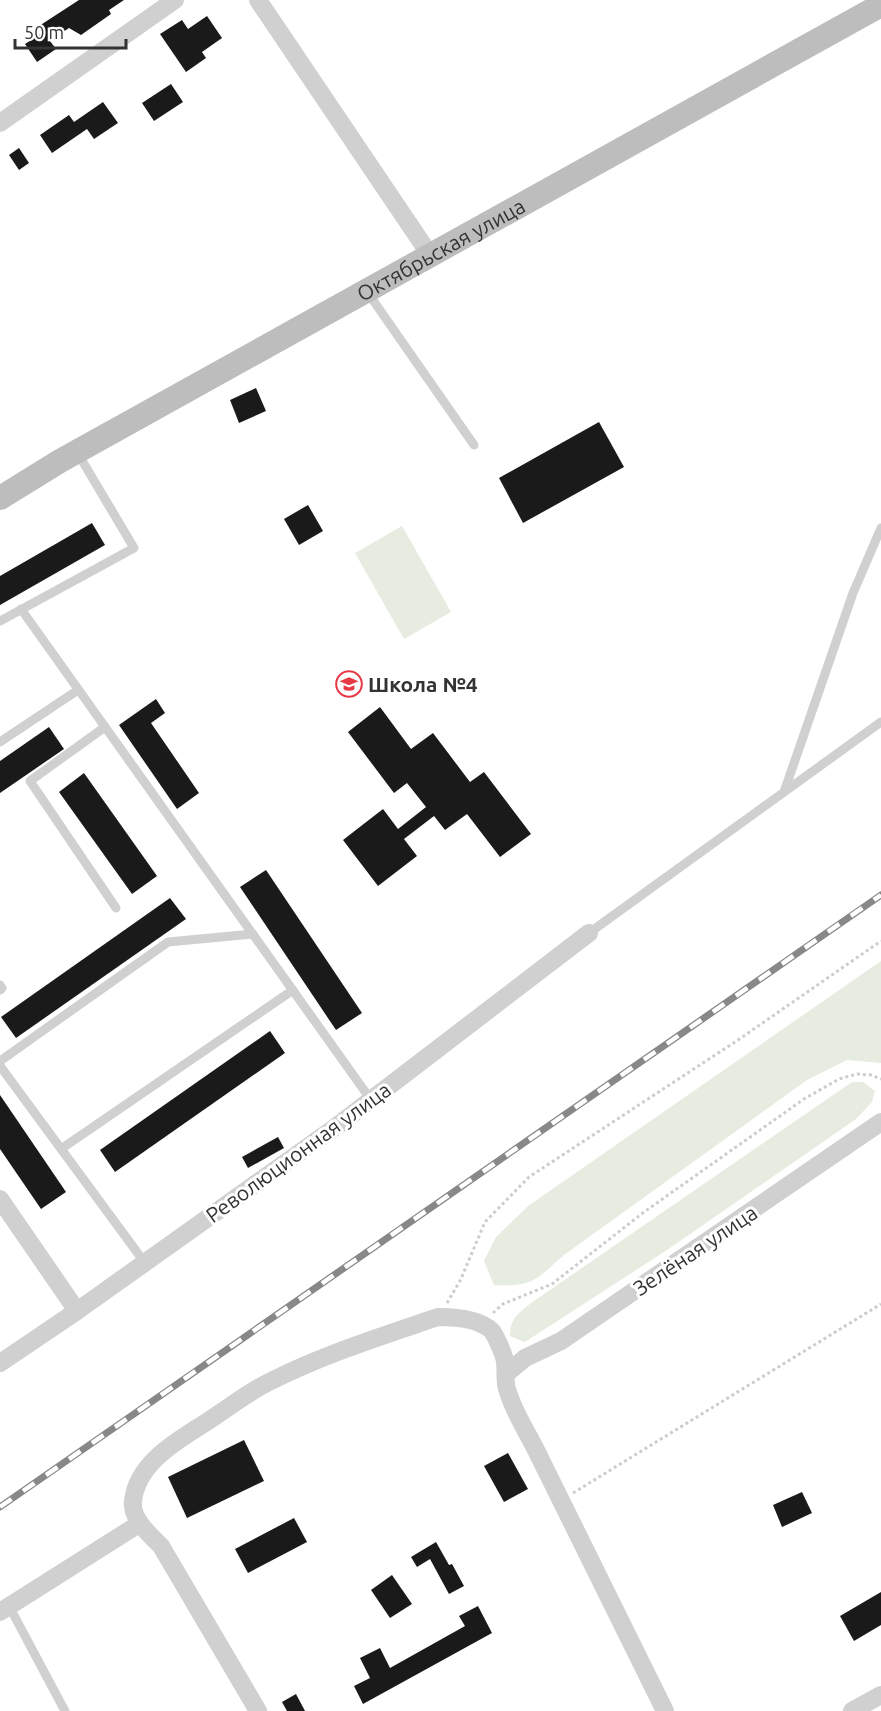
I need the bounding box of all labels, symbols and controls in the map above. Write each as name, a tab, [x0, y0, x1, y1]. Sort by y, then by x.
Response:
scale bar	[15, 12, 126, 50]
text: 50 m	[24, 22, 64, 42]
street label: Октябрьская улица	[353, 193, 529, 306]
school or university icon: Школа №4	[334, 669, 364, 699]
place label: Школа №4	[368, 672, 478, 696]
street label: Революционная улица	[201, 1077, 395, 1227]
street label: Зелёная улица	[629, 1200, 761, 1300]

